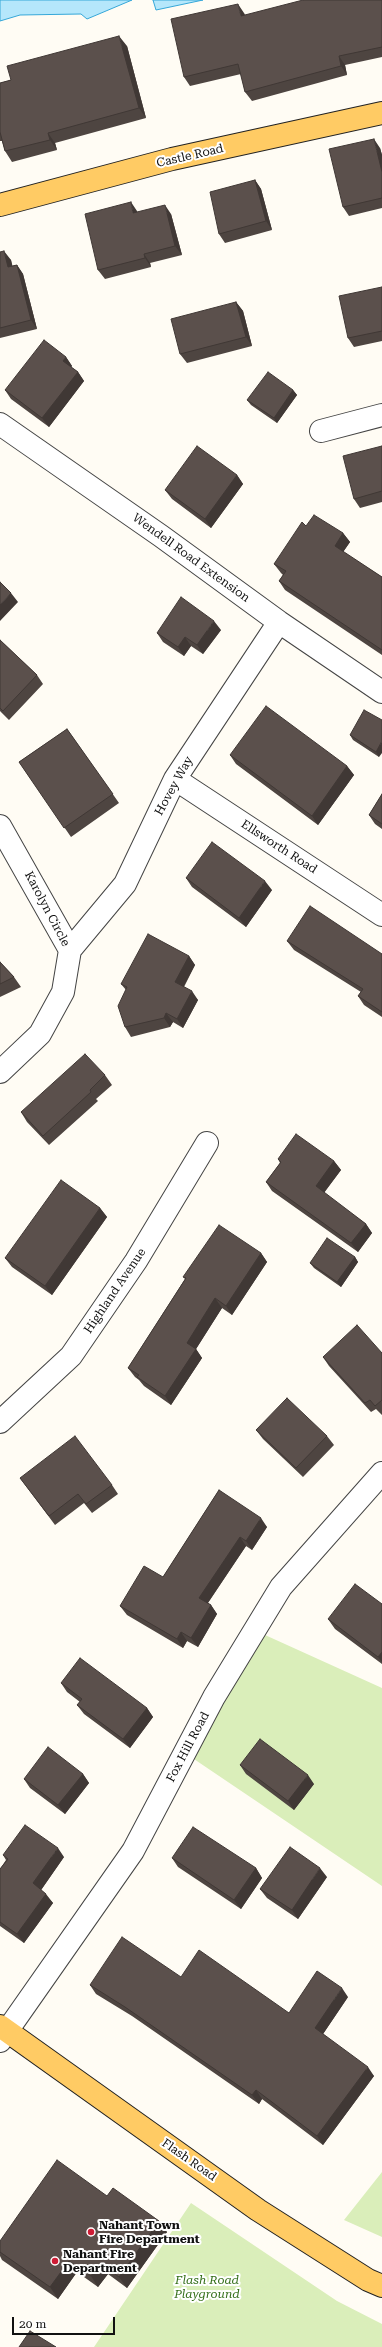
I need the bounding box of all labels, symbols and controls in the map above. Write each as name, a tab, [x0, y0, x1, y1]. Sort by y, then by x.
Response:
street label: Castle Road	[155, 141, 225, 171]
street label: Wendell Road Extension	[130, 511, 252, 605]
street label: Hovey Way	[152, 754, 196, 818]
street label: Ellsworth Road	[238, 817, 320, 877]
street label: Karolyn Circle	[21, 869, 73, 949]
street label: Highland Avenue	[81, 1246, 149, 1336]
street label: Fox Hill Road	[163, 1709, 213, 1785]
street label: Flash Road	[159, 2136, 219, 2184]
place label: Nahant Town Fire Department	[99, 2218, 200, 2246]
marker: Nahant Town Fire Department	[86, 2227, 96, 2237]
place label: Nahant Fire Department	[63, 2247, 137, 2275]
marker: Nahant Fire Department	[50, 2256, 60, 2266]
park label: Flash Road Playground	[174, 2273, 240, 2301]
scale bar	[14, 2309, 117, 2335]
text: 20 m	[19, 2317, 46, 2331]

